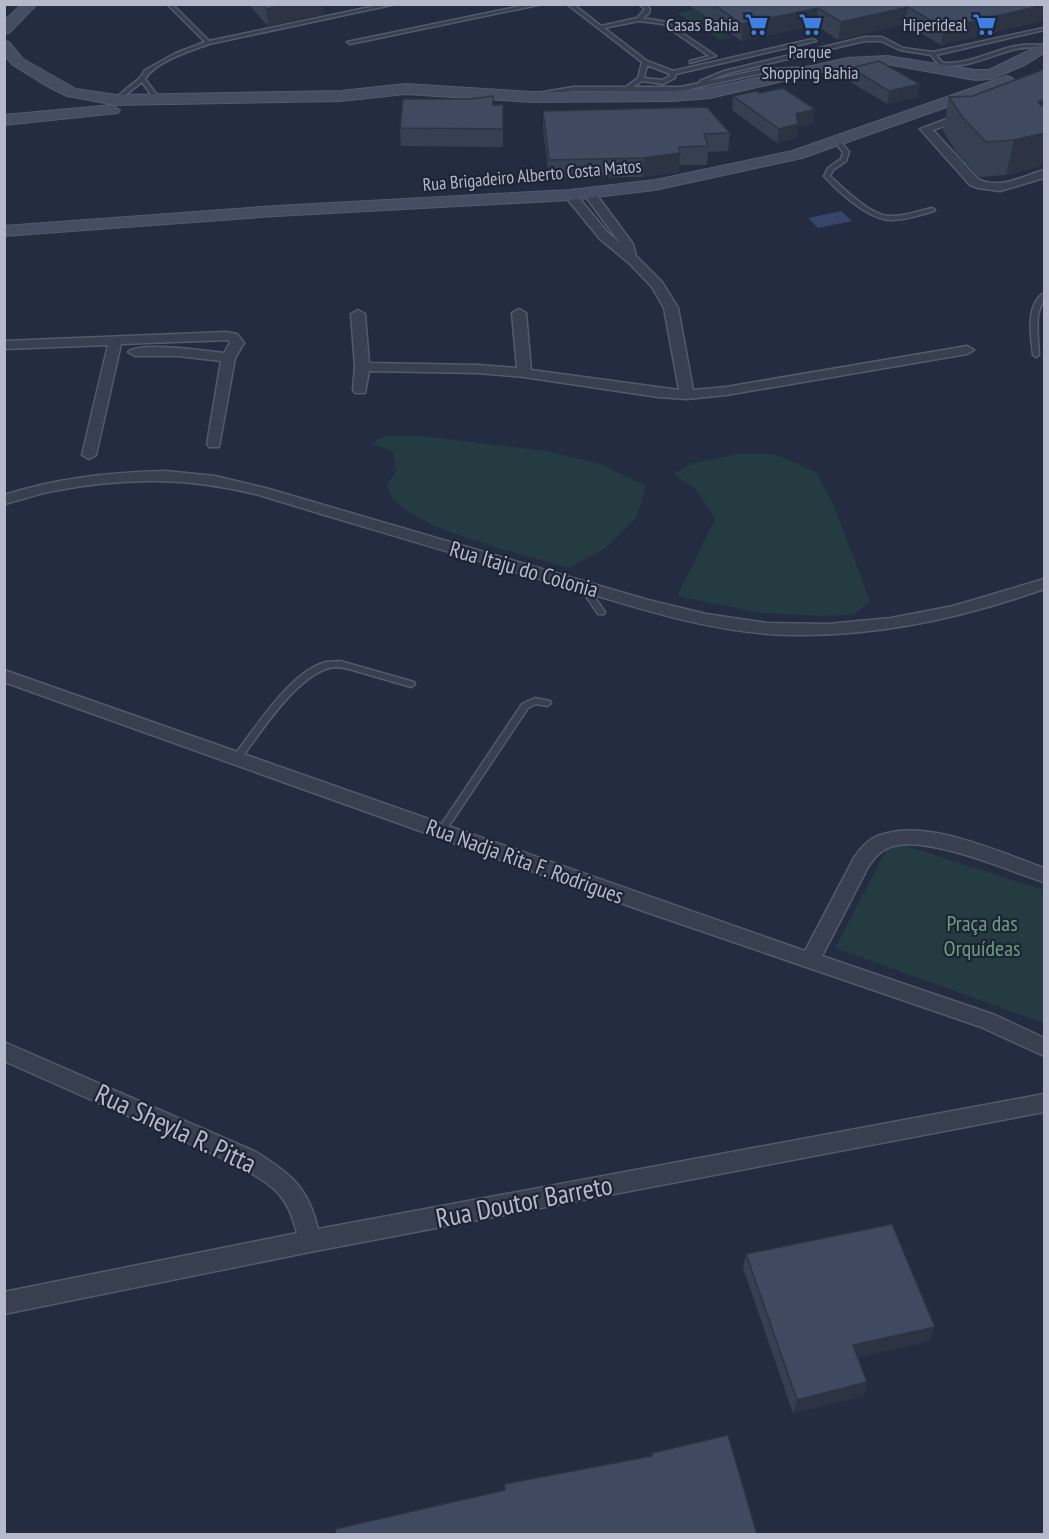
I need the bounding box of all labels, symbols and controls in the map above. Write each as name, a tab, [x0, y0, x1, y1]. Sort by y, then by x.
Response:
supermarket icon: Casas Bahia	[744, 11, 770, 37]
supermarket icon: Hiperideal	[972, 11, 998, 37]
supermarket icon: Parque Shopping Bahia	[797, 12, 823, 38]
place label: Casas Bahia	[666, 13, 739, 36]
place label: Hiperideal	[903, 13, 968, 36]
place label: Parque Shopping Bahia	[761, 40, 859, 84]
street label: Rua Brigadeiro Alberto Costa Matos	[422, 154, 642, 196]
street label: Rua Itaju do Colonia	[447, 534, 601, 604]
street label: Rua Nadja Rita F. Rodrigues	[422, 812, 628, 910]
park label: Praça das Orquídeas	[944, 909, 1020, 962]
street label: Rua Sheyla R. Pitta	[90, 1076, 262, 1180]
street label: Rua Doutor Barreto	[433, 1167, 615, 1235]

